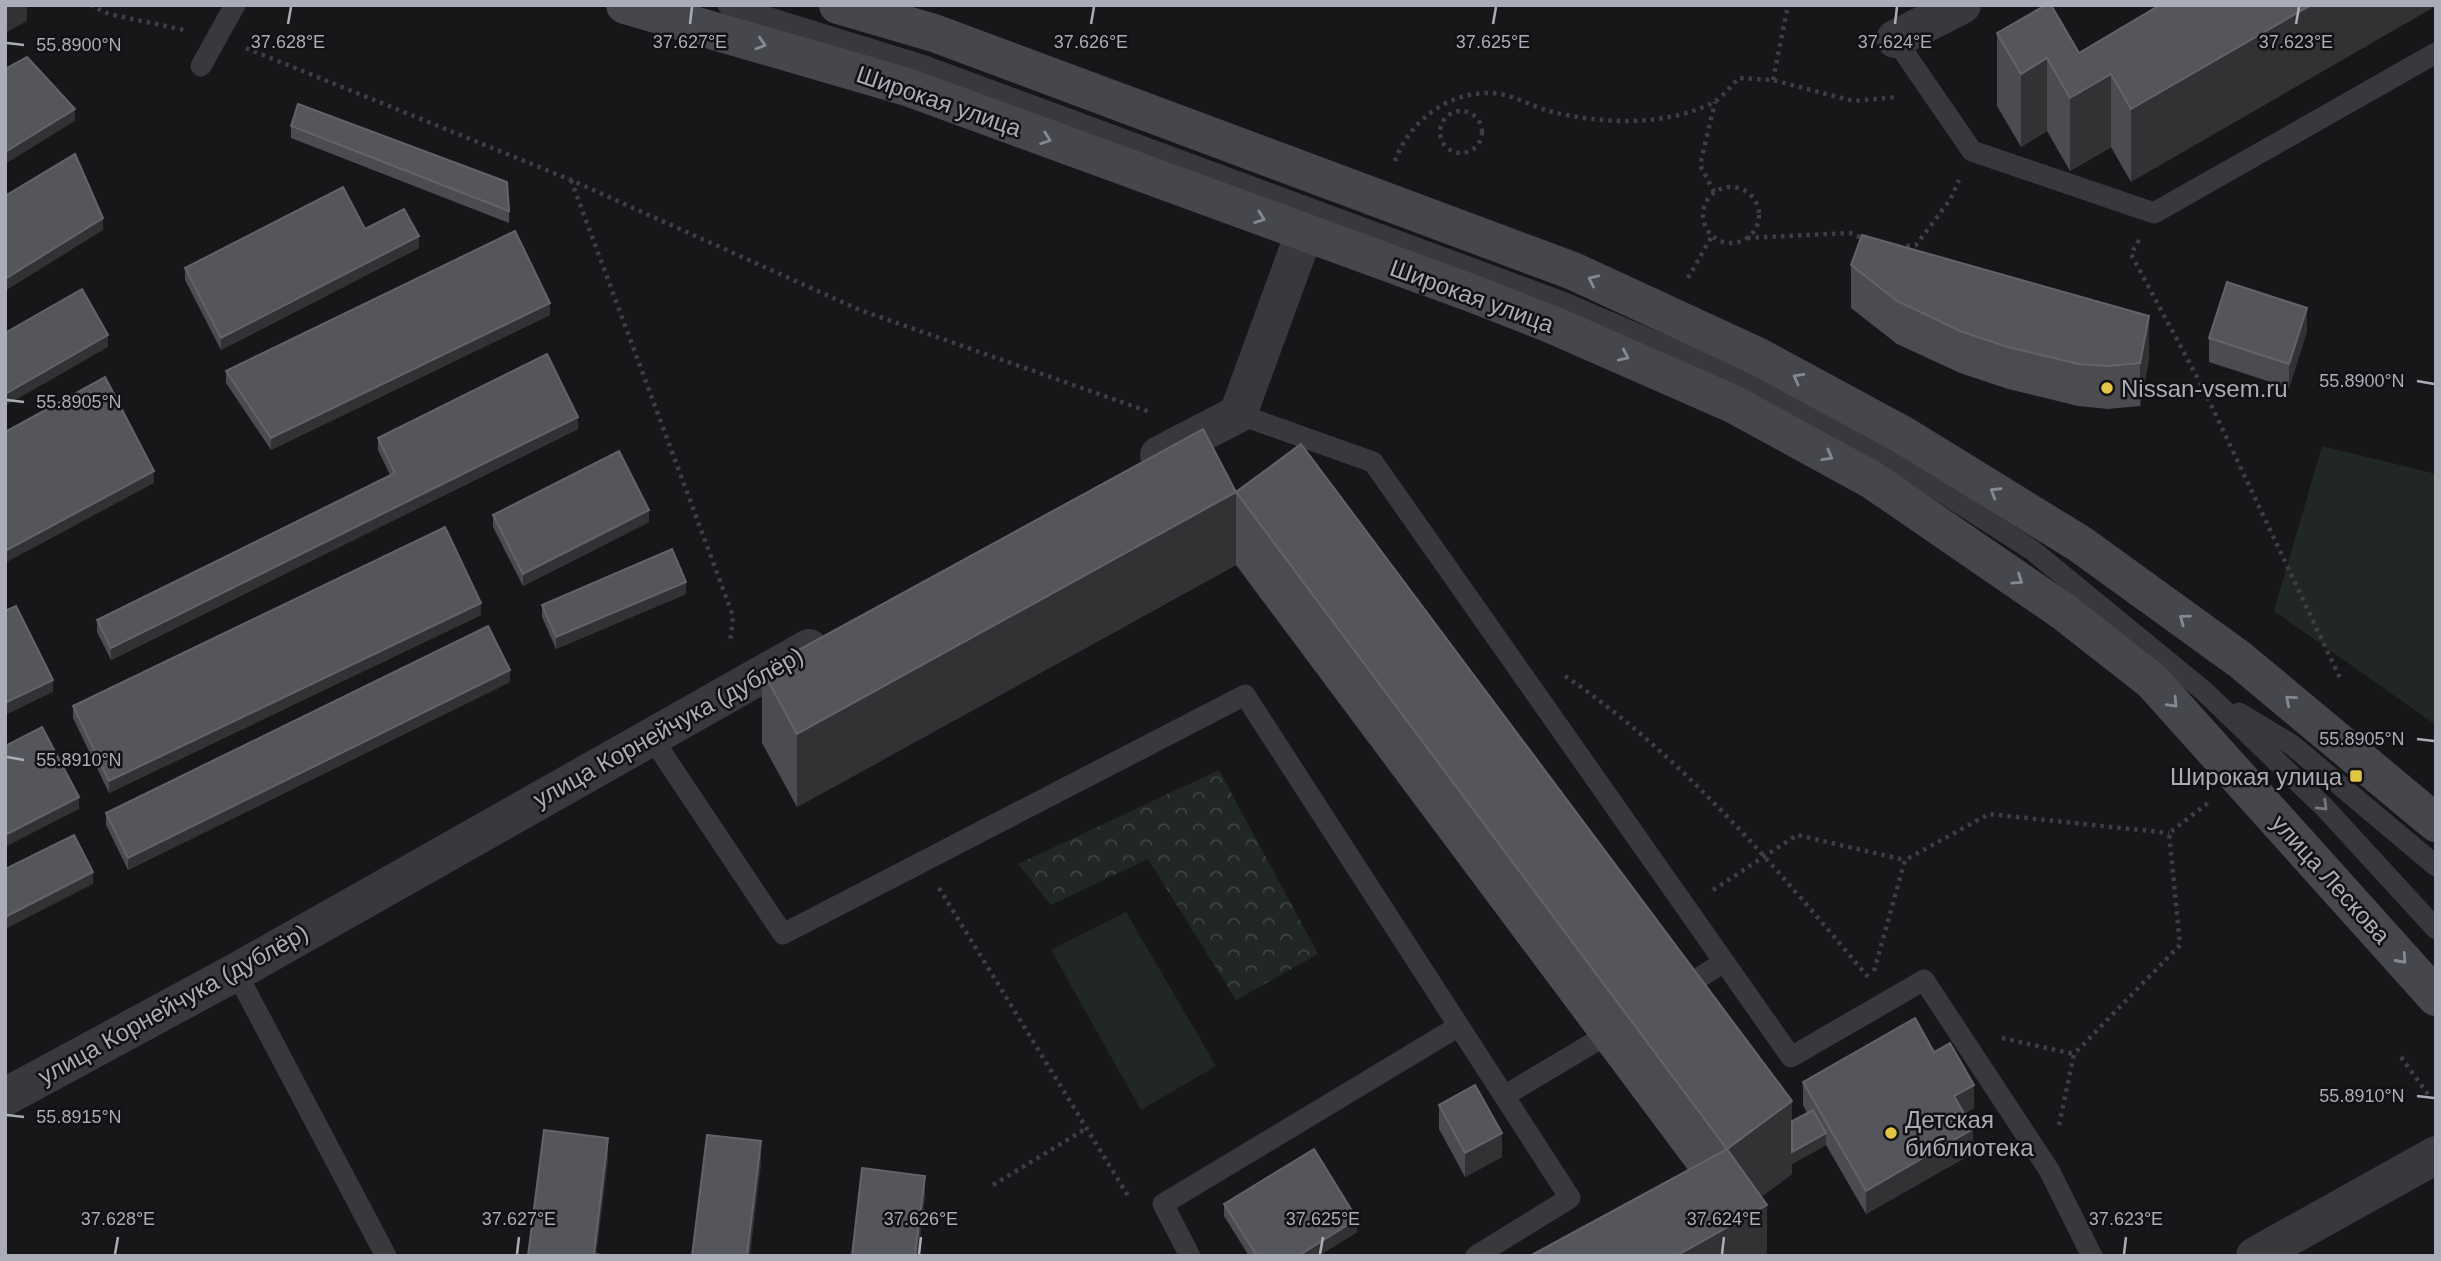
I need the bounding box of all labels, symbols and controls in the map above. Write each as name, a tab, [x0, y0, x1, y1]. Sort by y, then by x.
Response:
text: 37.628°E	[251, 32, 325, 52]
text: 37.627°E	[653, 32, 727, 52]
text: 37.626°E	[1054, 32, 1128, 52]
text: 37.625°E	[1456, 32, 1530, 52]
text: 37.624°E	[1858, 32, 1932, 52]
text: 37.623°E	[2259, 32, 2333, 52]
text: 55.8900°N	[36, 35, 122, 55]
one-way arrow	[755, 35, 767, 50]
street label: Широкая улица	[853, 60, 1025, 142]
one-way arrow	[1040, 131, 1052, 145]
one-way arrow	[1253, 209, 1265, 223]
street label: Широкая улица	[1387, 254, 1558, 338]
one-way arrow	[1588, 274, 1600, 288]
one-way arrow	[1617, 348, 1629, 362]
text: 55.8900°N	[2319, 371, 2405, 391]
one-way arrow	[1793, 373, 1805, 386]
place label: Nissan-vsem.ru	[2121, 375, 2288, 402]
marker: Nissan-vsem.ru	[2099, 380, 2115, 396]
text: 55.8905°N	[36, 392, 122, 412]
one-way arrow	[1821, 448, 1833, 461]
one-way arrow	[1990, 487, 2003, 500]
one-way arrow	[2010, 572, 2023, 584]
one-way arrow	[2179, 614, 2192, 627]
street label: улица Корнейчука (дублёр)	[528, 641, 808, 813]
one-way arrow	[2164, 695, 2177, 708]
one-way arrow	[2285, 696, 2298, 708]
text: 55.8905°N	[2319, 729, 2405, 749]
text: 55.8910°N	[36, 750, 122, 770]
place label: Широкая улица	[2170, 763, 2343, 790]
marker: Широкая улица	[2348, 768, 2364, 784]
one-way arrow	[2315, 798, 2328, 811]
street label: улица Лескова	[2266, 809, 2396, 949]
street label: улица Корнейчука (дублёр)	[33, 918, 313, 1090]
one-way arrow	[2394, 950, 2406, 963]
text: 55.8910°N	[2319, 1086, 2405, 1106]
place label: Детская библиотека	[1905, 1106, 2034, 1161]
text: 55.8915°N	[36, 1107, 122, 1127]
marker: Детская библиотека	[1883, 1125, 1899, 1141]
text: 37.628°E	[81, 1209, 155, 1229]
text: 37.627°E	[482, 1209, 556, 1229]
text: 37.626°E	[884, 1209, 958, 1229]
text: 37.625°E	[1286, 1209, 1360, 1229]
text: 37.624°E	[1687, 1209, 1761, 1229]
text: 37.623°E	[2089, 1209, 2163, 1229]

